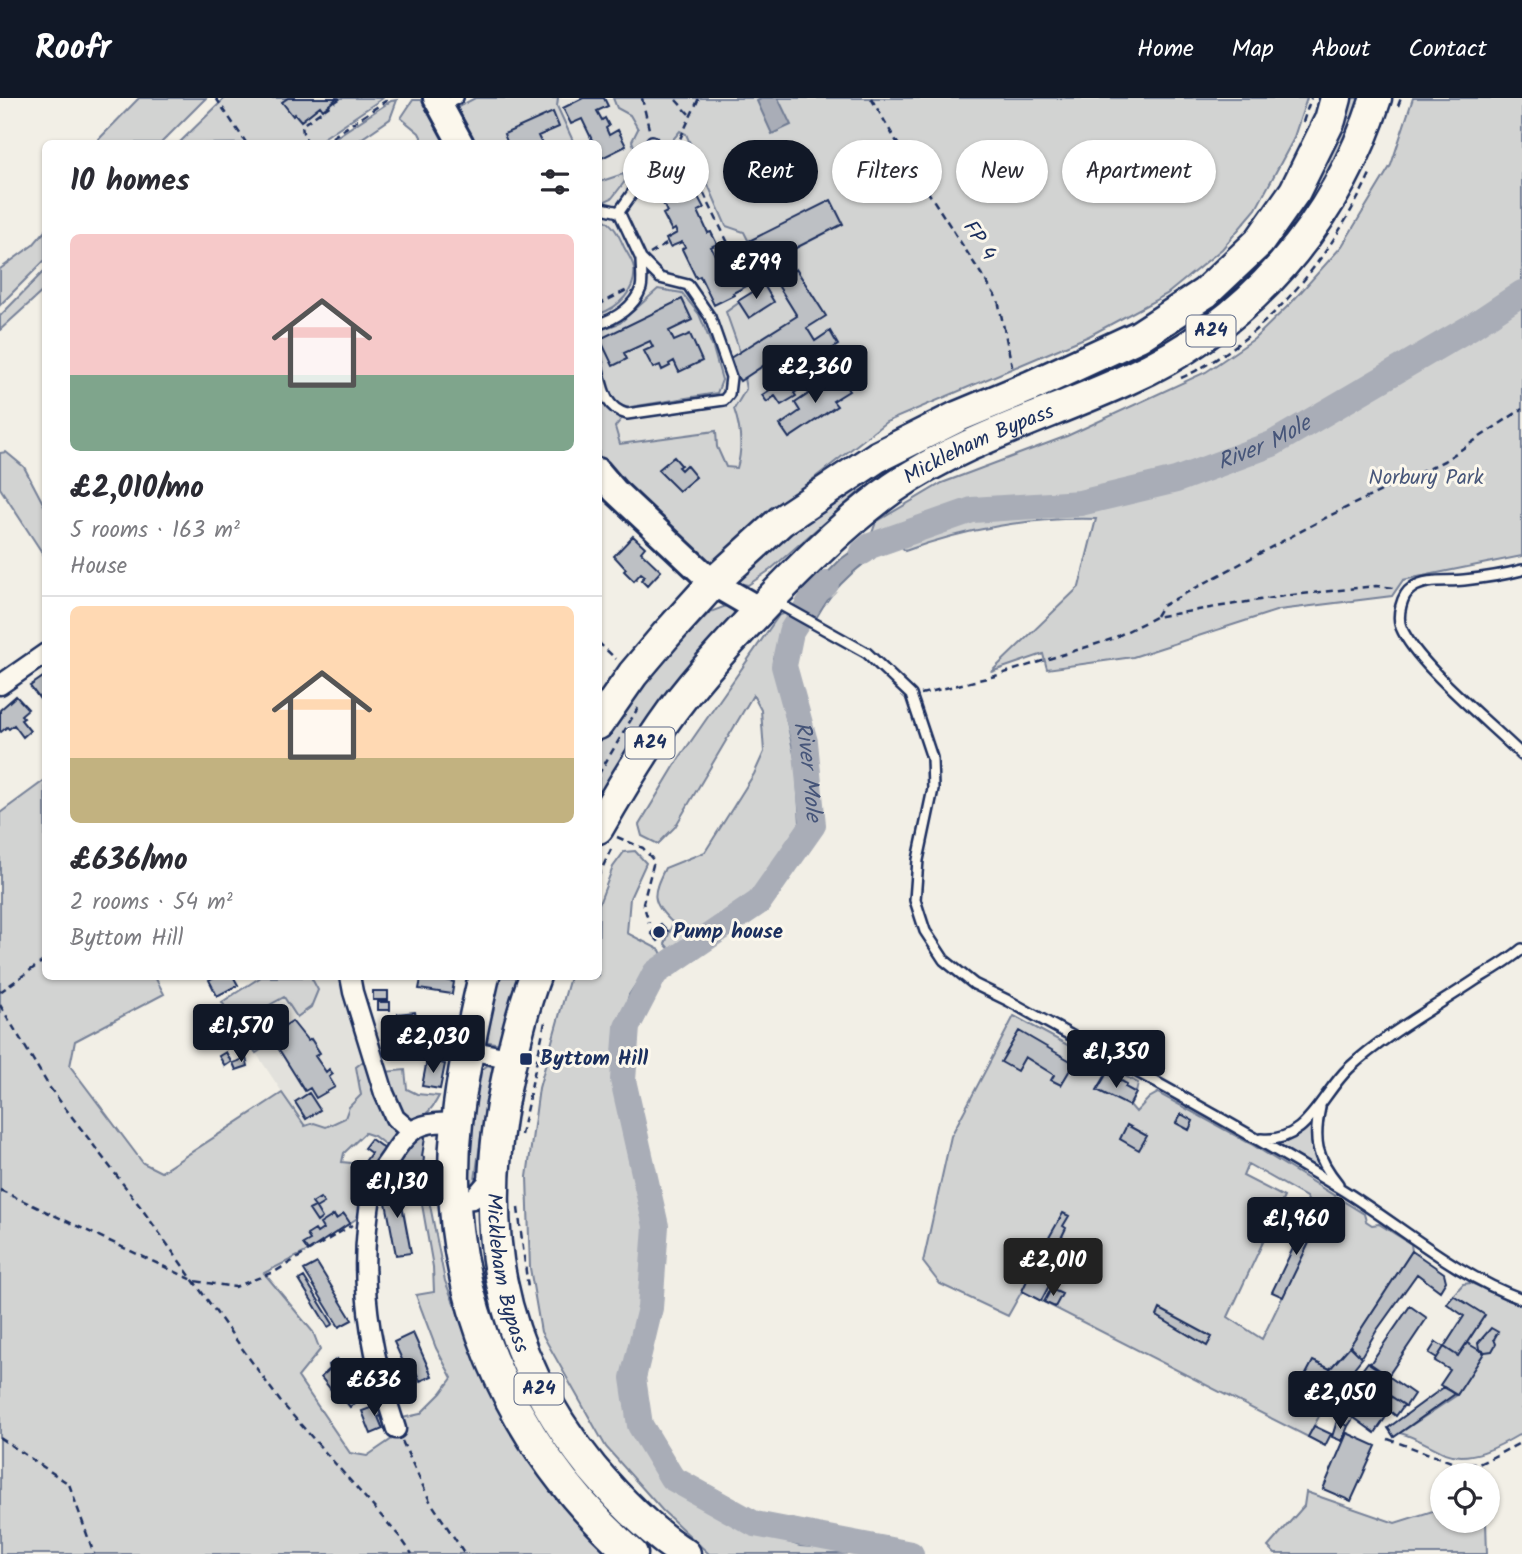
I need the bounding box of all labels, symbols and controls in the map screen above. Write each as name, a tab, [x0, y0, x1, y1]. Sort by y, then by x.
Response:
text: Roofr	[35, 23, 111, 76]
text: Home	[1137, 30, 1194, 69]
text: Map	[1232, 30, 1274, 69]
text: About	[1312, 30, 1370, 69]
text: Contact	[1408, 30, 1487, 69]
chip: Buy	[623, 140, 709, 203]
chip: Rent	[723, 140, 818, 203]
chip: Filters	[832, 140, 942, 203]
chip: New	[956, 140, 1048, 203]
chip: Apartment	[1062, 140, 1216, 203]
text: 10 homes	[70, 158, 190, 206]
icon: filters	[536, 163, 574, 201]
street label: FP 4	[954, 214, 1004, 268]
pin: £799	[715, 242, 797, 301]
text: £799	[731, 246, 781, 282]
icon: home	[259, 280, 385, 406]
road number: A24	[1186, 316, 1236, 346]
pin: £2,360	[758, 345, 872, 405]
text: £2,360	[778, 350, 852, 386]
street label: Mickleham Bypass	[897, 395, 1059, 494]
water label: River Mole	[1212, 405, 1321, 481]
park label: Norbury Park	[1368, 462, 1484, 495]
text: £2,010/mo	[70, 465, 204, 513]
text: 5 rooms · 163 m²	[70, 513, 240, 549]
text: House	[70, 549, 127, 585]
icon: home	[259, 652, 385, 778]
water label: River Mole	[782, 717, 831, 826]
road number: A24	[626, 728, 674, 758]
text: £636/mo	[70, 837, 188, 885]
text: 2 rooms · 54 m²	[70, 885, 233, 921]
place label: Pump house	[673, 916, 783, 949]
text: Byttom Hill	[70, 921, 183, 957]
marker: Pump house	[651, 924, 667, 940]
pin: £1,570	[184, 1004, 298, 1064]
text: £1,570	[209, 1009, 273, 1045]
pin: £2,030	[376, 1016, 490, 1075]
text: £2,030	[397, 1020, 469, 1056]
pin: £1,350	[1059, 1030, 1173, 1090]
text: £1,350	[1083, 1035, 1149, 1071]
place label: Byttom Hill	[540, 1043, 649, 1076]
marker: Byttom Hill	[518, 1051, 534, 1067]
pin: £1,130	[340, 1160, 454, 1220]
text: £1,130	[366, 1165, 428, 1201]
street label: Mickleham Bypass	[477, 1193, 538, 1358]
pin: £1,960	[1239, 1198, 1353, 1257]
text: £1,960	[1263, 1202, 1329, 1238]
pin: £2,010	[996, 1238, 1110, 1298]
text: £2,010	[1020, 1243, 1086, 1279]
pin: £636	[333, 1358, 415, 1418]
text: £636	[347, 1363, 401, 1399]
pin: £2,050	[1283, 1372, 1397, 1431]
road number: A24	[514, 1373, 564, 1404]
text: £2,050	[1304, 1376, 1376, 1412]
map controls	[1430, 1463, 1500, 1533]
button: locate	[1430, 1463, 1500, 1533]

